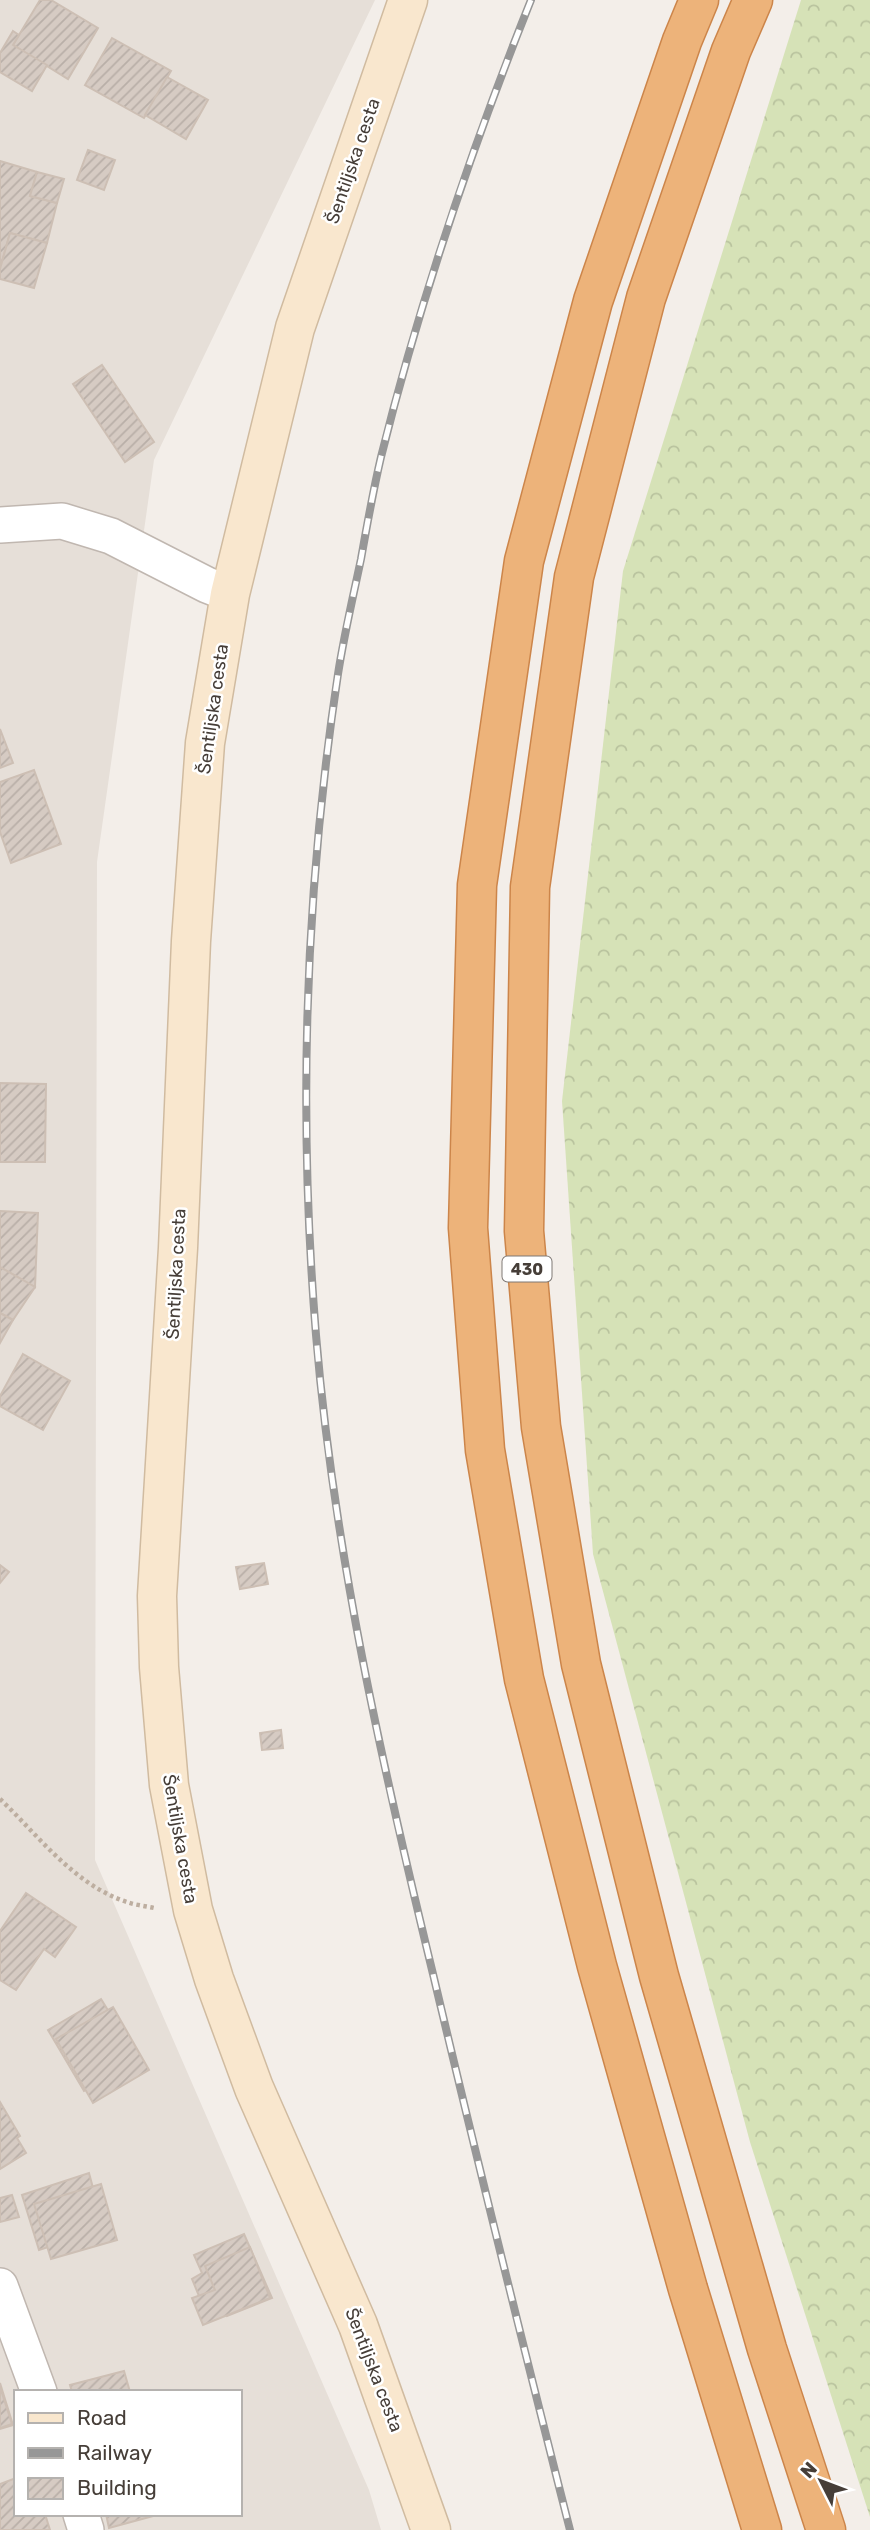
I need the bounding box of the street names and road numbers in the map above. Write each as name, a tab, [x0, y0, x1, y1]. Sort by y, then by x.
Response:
street label: Šentiljska cesta	[321, 95, 385, 227]
street label: Šentiljska cesta	[193, 643, 233, 775]
street label: Šentiljska cesta	[162, 1208, 190, 1340]
road number: 430	[503, 1256, 552, 1282]
street label: Šentiljska cesta	[158, 1772, 202, 1906]
street label: Šentiljska cesta	[340, 2305, 408, 2435]

